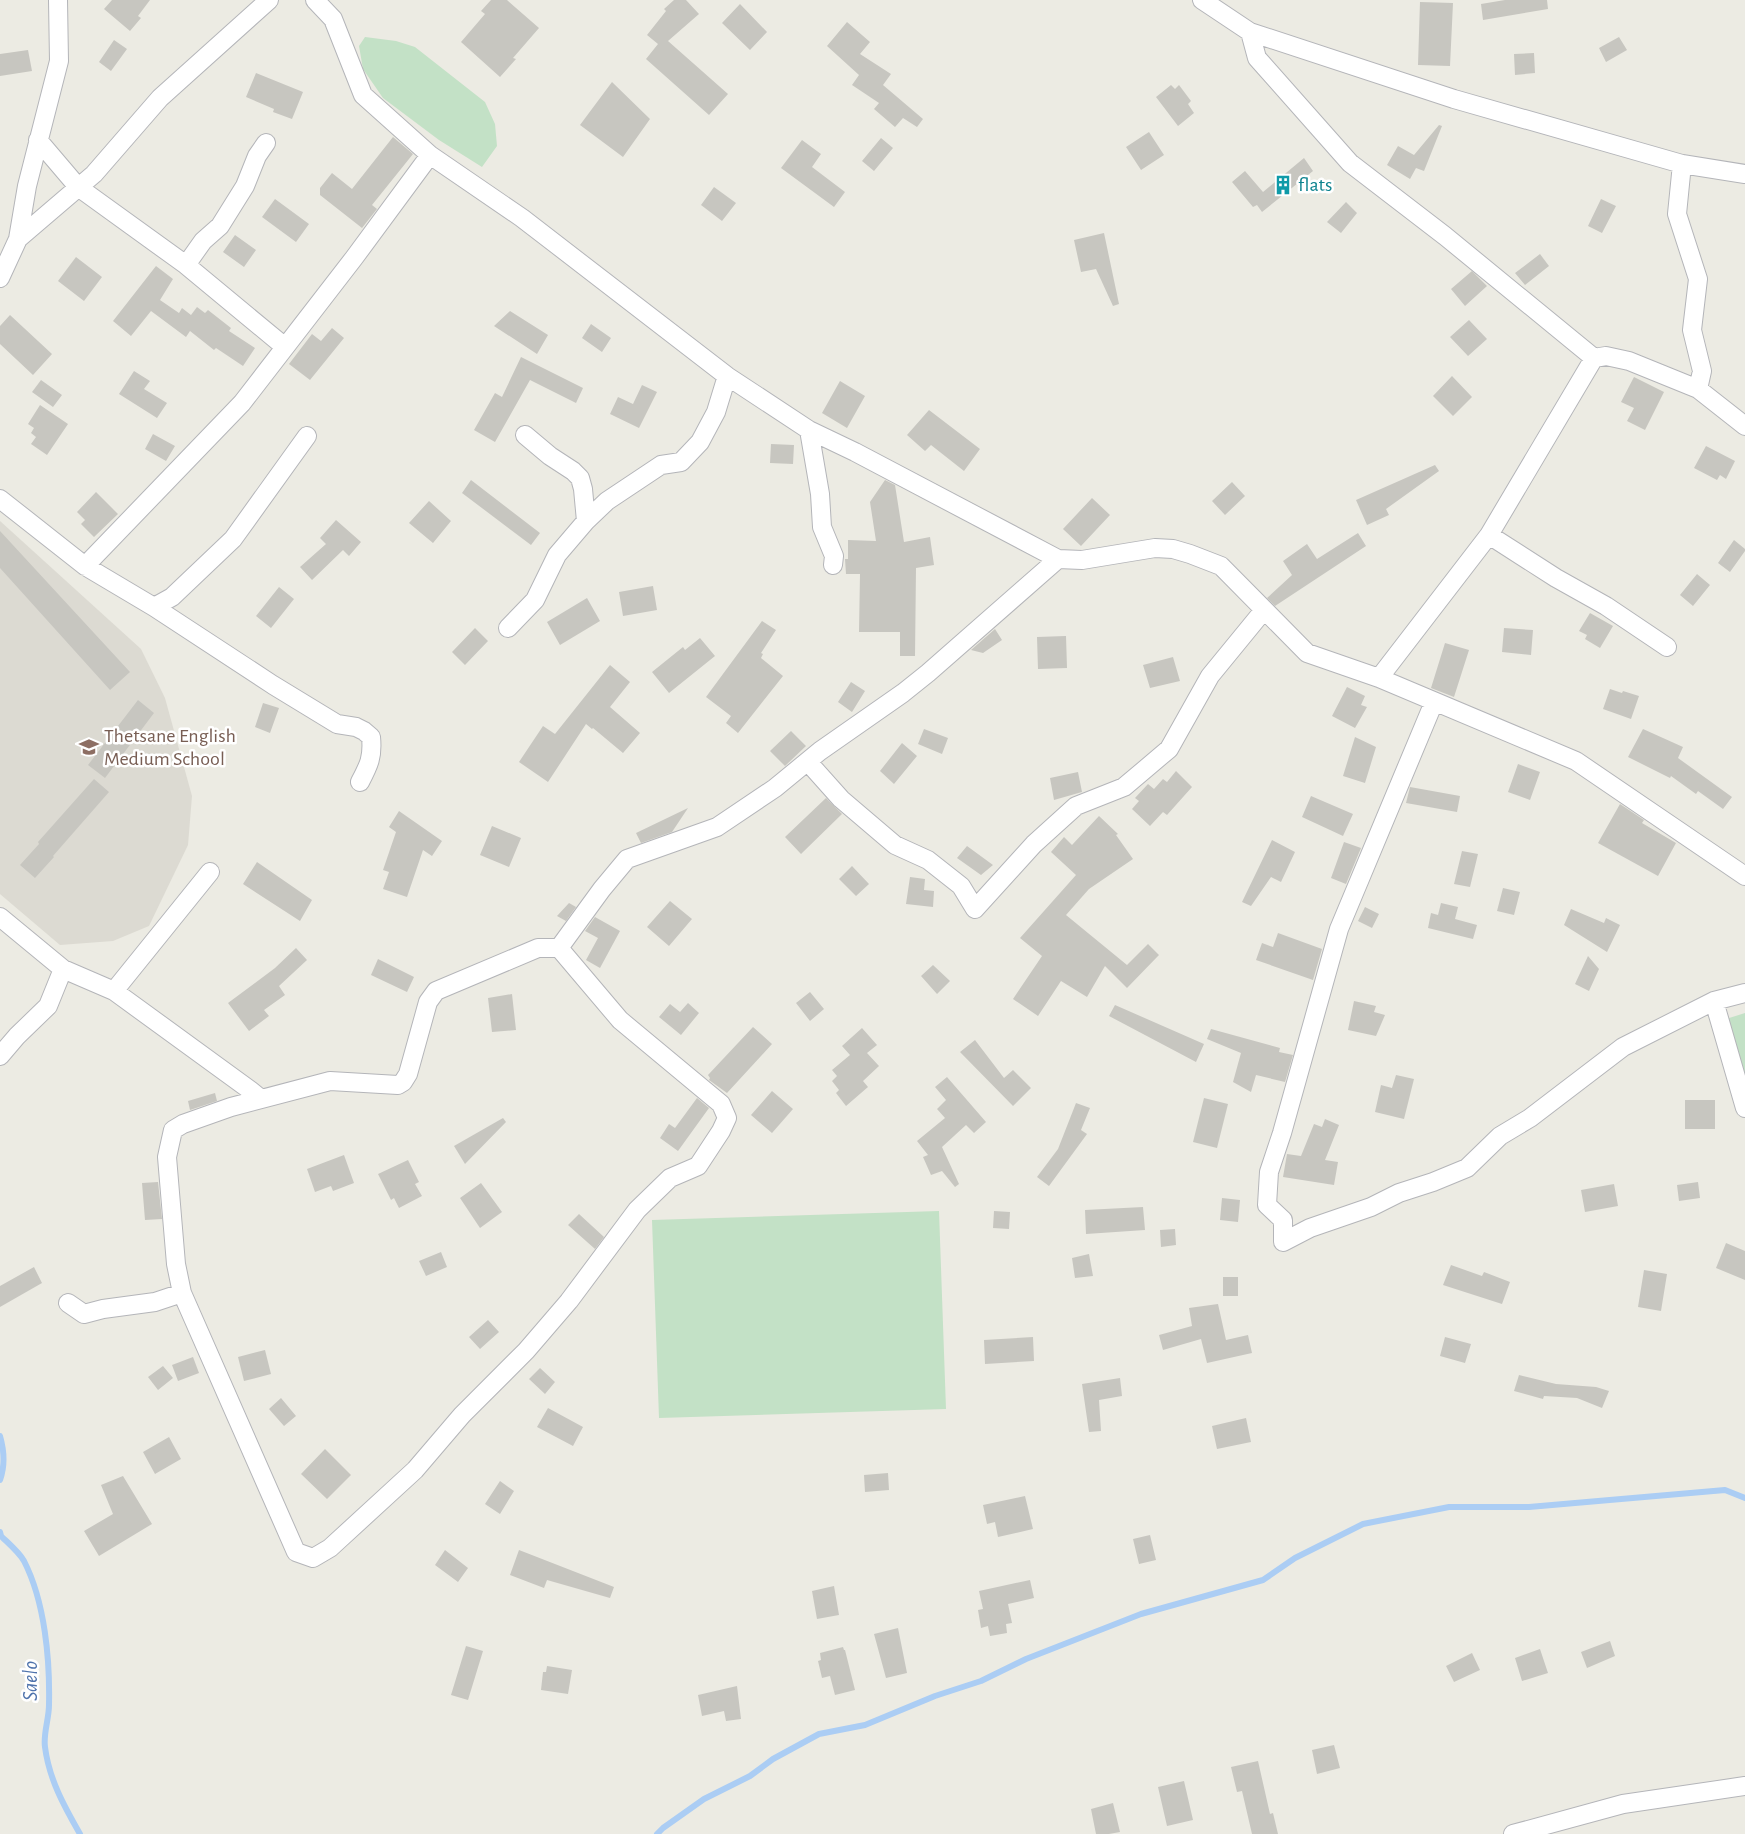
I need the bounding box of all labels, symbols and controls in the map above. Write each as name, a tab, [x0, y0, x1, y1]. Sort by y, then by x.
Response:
building icon: flats	[1272, 174, 1294, 196]
place label: flats	[1298, 175, 1332, 195]
place label: Thetsane English Medium School	[104, 726, 236, 769]
school or university icon: Thetsane English Medium School	[78, 736, 100, 758]
water label: Saelo	[20, 1661, 41, 1701]

